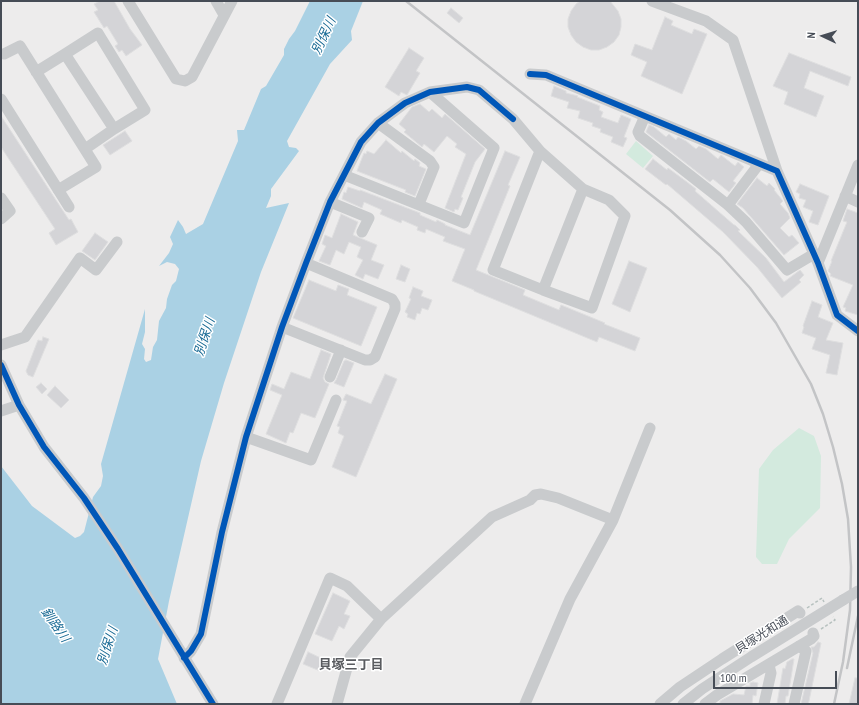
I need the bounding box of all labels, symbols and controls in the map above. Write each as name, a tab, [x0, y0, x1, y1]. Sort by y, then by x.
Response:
water label: 別保川	[309, 15, 339, 57]
north arrow	[803, 16, 843, 56]
text: N	[804, 32, 818, 39]
water label: 別保川	[192, 316, 218, 358]
water label: 釧路川	[37, 605, 73, 645]
street label: 貝塚光和通	[733, 613, 791, 657]
water label: 別保川	[95, 625, 121, 667]
district label: 貝塚三丁目	[319, 657, 383, 673]
scale bar	[715, 663, 839, 689]
text: 100 m	[720, 670, 747, 685]

